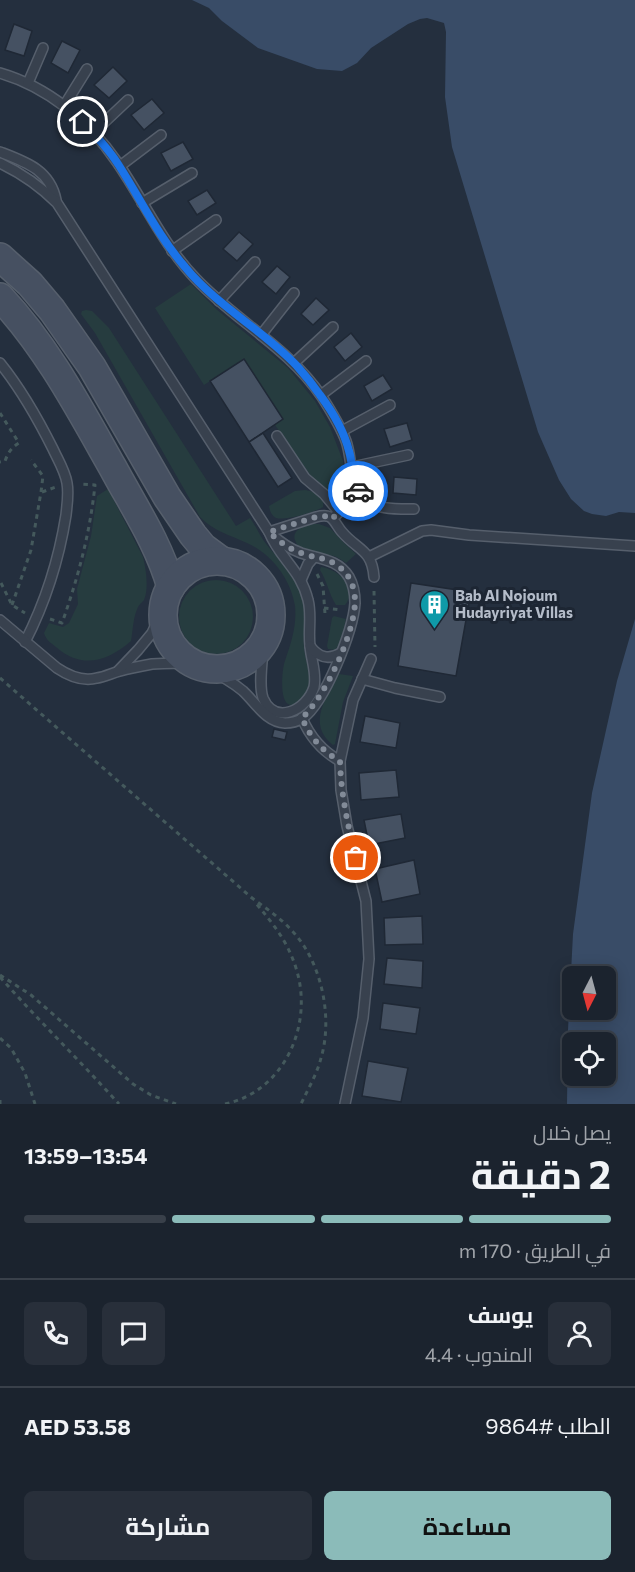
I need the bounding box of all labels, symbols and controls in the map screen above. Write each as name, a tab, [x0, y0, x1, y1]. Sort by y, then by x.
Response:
pin	[57, 96, 108, 147]
icon: home	[66, 105, 99, 138]
courier	[328, 461, 388, 521]
icon: car	[342, 475, 375, 508]
place label: Bab Al Nojoum Hudayriyat Villas	[455, 586, 573, 621]
building icon: Bab Al Nojoum Hudayriyat Villas	[418, 588, 450, 630]
pin	[330, 832, 381, 883]
icon: bag	[339, 841, 372, 874]
north arrow	[562, 966, 616, 1020]
map controls	[562, 966, 616, 1086]
button: locate	[562, 1032, 616, 1086]
text: يصل خلال	[533, 1120, 611, 1144]
text: 13:54–13:59	[24, 1142, 147, 1169]
text: 2 دقيقة	[471, 1149, 611, 1197]
text: في الطريق · 170 m	[459, 1238, 611, 1262]
text: يوسف	[468, 1301, 533, 1328]
button: phone	[24, 1302, 87, 1365]
button: chat	[102, 1302, 165, 1365]
button: person	[548, 1302, 611, 1365]
text: المندوب · 4.4	[425, 1342, 533, 1366]
text: الطلب #9864	[485, 1412, 611, 1439]
text: AED 53.58	[24, 1413, 131, 1440]
button: مشاركة	[24, 1491, 312, 1560]
button: مساعدة	[324, 1491, 611, 1560]

